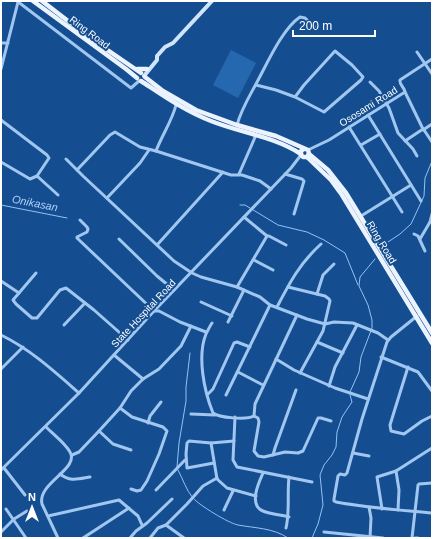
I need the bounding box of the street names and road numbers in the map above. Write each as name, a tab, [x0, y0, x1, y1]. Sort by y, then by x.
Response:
street label: Ring Road	[68, 14, 112, 51]
street label: Ososami Road	[337, 84, 399, 129]
street label: Ring Road	[365, 219, 398, 265]
street label: State Hospital Road	[109, 277, 178, 350]

